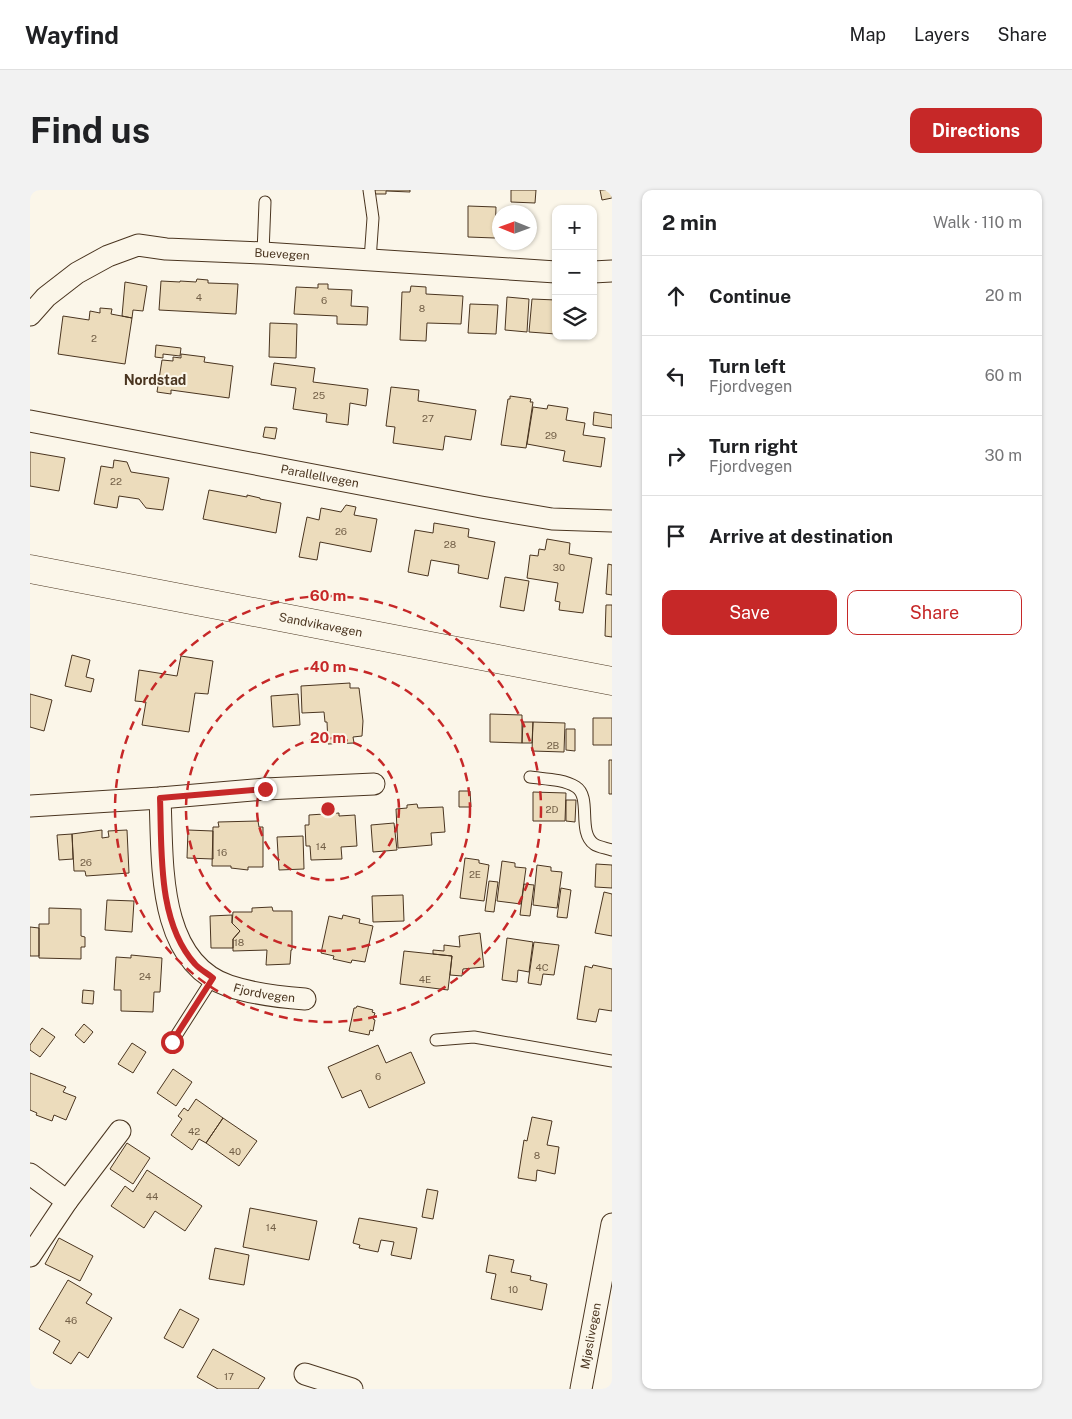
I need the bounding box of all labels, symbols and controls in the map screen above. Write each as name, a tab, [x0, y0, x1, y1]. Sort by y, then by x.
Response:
text: Wayfind	[25, 21, 119, 49]
text: Map	[850, 24, 886, 45]
text: Layers	[914, 24, 970, 45]
text: Share	[998, 24, 1047, 45]
button: Directions	[910, 108, 1042, 153]
text: Find us	[30, 110, 150, 151]
north arrow	[492, 205, 537, 250]
map controls	[552, 205, 597, 340]
button: +	[552, 205, 597, 250]
text: 2 min	[662, 210, 717, 235]
text: Walk · 110 m	[933, 213, 1022, 232]
street label: Buevegen	[254, 246, 310, 263]
button: −	[552, 250, 597, 295]
icon: ahead	[662, 282, 690, 310]
text: Continue	[709, 285, 791, 307]
text: 20 m	[985, 286, 1022, 305]
house number: 4	[196, 291, 202, 303]
house number: 6	[321, 294, 327, 306]
button: layers	[552, 295, 597, 340]
house number: 8	[419, 302, 425, 314]
house number: 2	[91, 332, 97, 344]
text: Turn left	[709, 355, 786, 377]
icon: left	[662, 362, 690, 390]
text: 60 m	[985, 366, 1022, 385]
district label: Nordstad	[124, 372, 186, 388]
text: Fjordvegen	[709, 377, 792, 396]
house number: 25	[313, 389, 325, 401]
house number: 27	[422, 412, 434, 424]
house number: 29	[545, 429, 557, 441]
text: Turn right	[709, 435, 798, 457]
icon: right	[662, 442, 690, 470]
text: 30 m	[985, 446, 1022, 465]
text: Fjordvegen	[709, 457, 792, 476]
street label: Parallellvegen	[279, 462, 360, 491]
house number: 22	[110, 475, 122, 487]
icon: arrive	[662, 522, 690, 550]
house number: 26	[335, 525, 347, 537]
text: Arrive at destination	[709, 525, 893, 547]
house number: 28	[444, 538, 456, 550]
house number: 30	[553, 561, 565, 573]
text: 60 m	[310, 587, 346, 604]
button: Save	[662, 590, 837, 635]
button: Share	[847, 590, 1022, 635]
street label: Sandvikavegen	[278, 610, 364, 640]
text: 40 m	[310, 658, 346, 675]
text: 20 m	[310, 729, 346, 746]
house number: 2B	[547, 739, 560, 751]
route end	[254, 778, 277, 801]
centre of rings	[319, 800, 337, 818]
house number: 2D	[546, 803, 559, 815]
house number: 14	[316, 840, 326, 852]
house number: 16	[217, 846, 227, 858]
house number: 26	[80, 856, 92, 868]
house number: 2E	[469, 868, 481, 880]
house number: 18	[234, 936, 244, 948]
house number: 4C	[535, 961, 549, 973]
house number: 24	[139, 970, 151, 982]
house number: 4E	[419, 973, 431, 985]
street label: Fjordvegen	[232, 981, 296, 1005]
route start	[161, 1031, 184, 1054]
house number: 6	[375, 1070, 381, 1082]
house number: 42	[188, 1125, 200, 1137]
house number: 40	[229, 1145, 241, 1157]
house number: 8	[534, 1149, 540, 1161]
house number: 44	[146, 1190, 158, 1202]
house number: 14	[266, 1221, 276, 1233]
house number: 10	[508, 1283, 518, 1295]
street label: Mjøslivegen	[578, 1302, 604, 1370]
house number: 46	[65, 1314, 77, 1326]
house number: 17	[224, 1370, 234, 1382]

